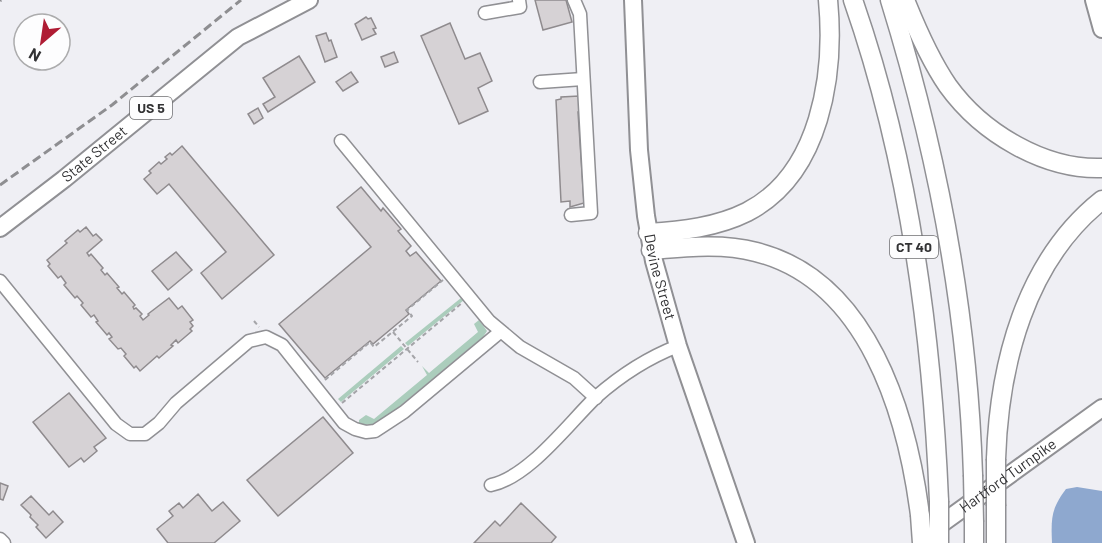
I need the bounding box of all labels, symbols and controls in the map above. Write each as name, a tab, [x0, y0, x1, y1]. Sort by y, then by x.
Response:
north arrow	[12, 12, 72, 72]
text: N	[25, 45, 44, 66]
road number: US 5	[130, 97, 172, 119]
street label: State Street	[58, 121, 130, 185]
street label: Devine Street	[641, 232, 680, 322]
road number: CT 40	[890, 236, 938, 258]
street label: Hartford Turnpike	[955, 434, 1059, 516]

